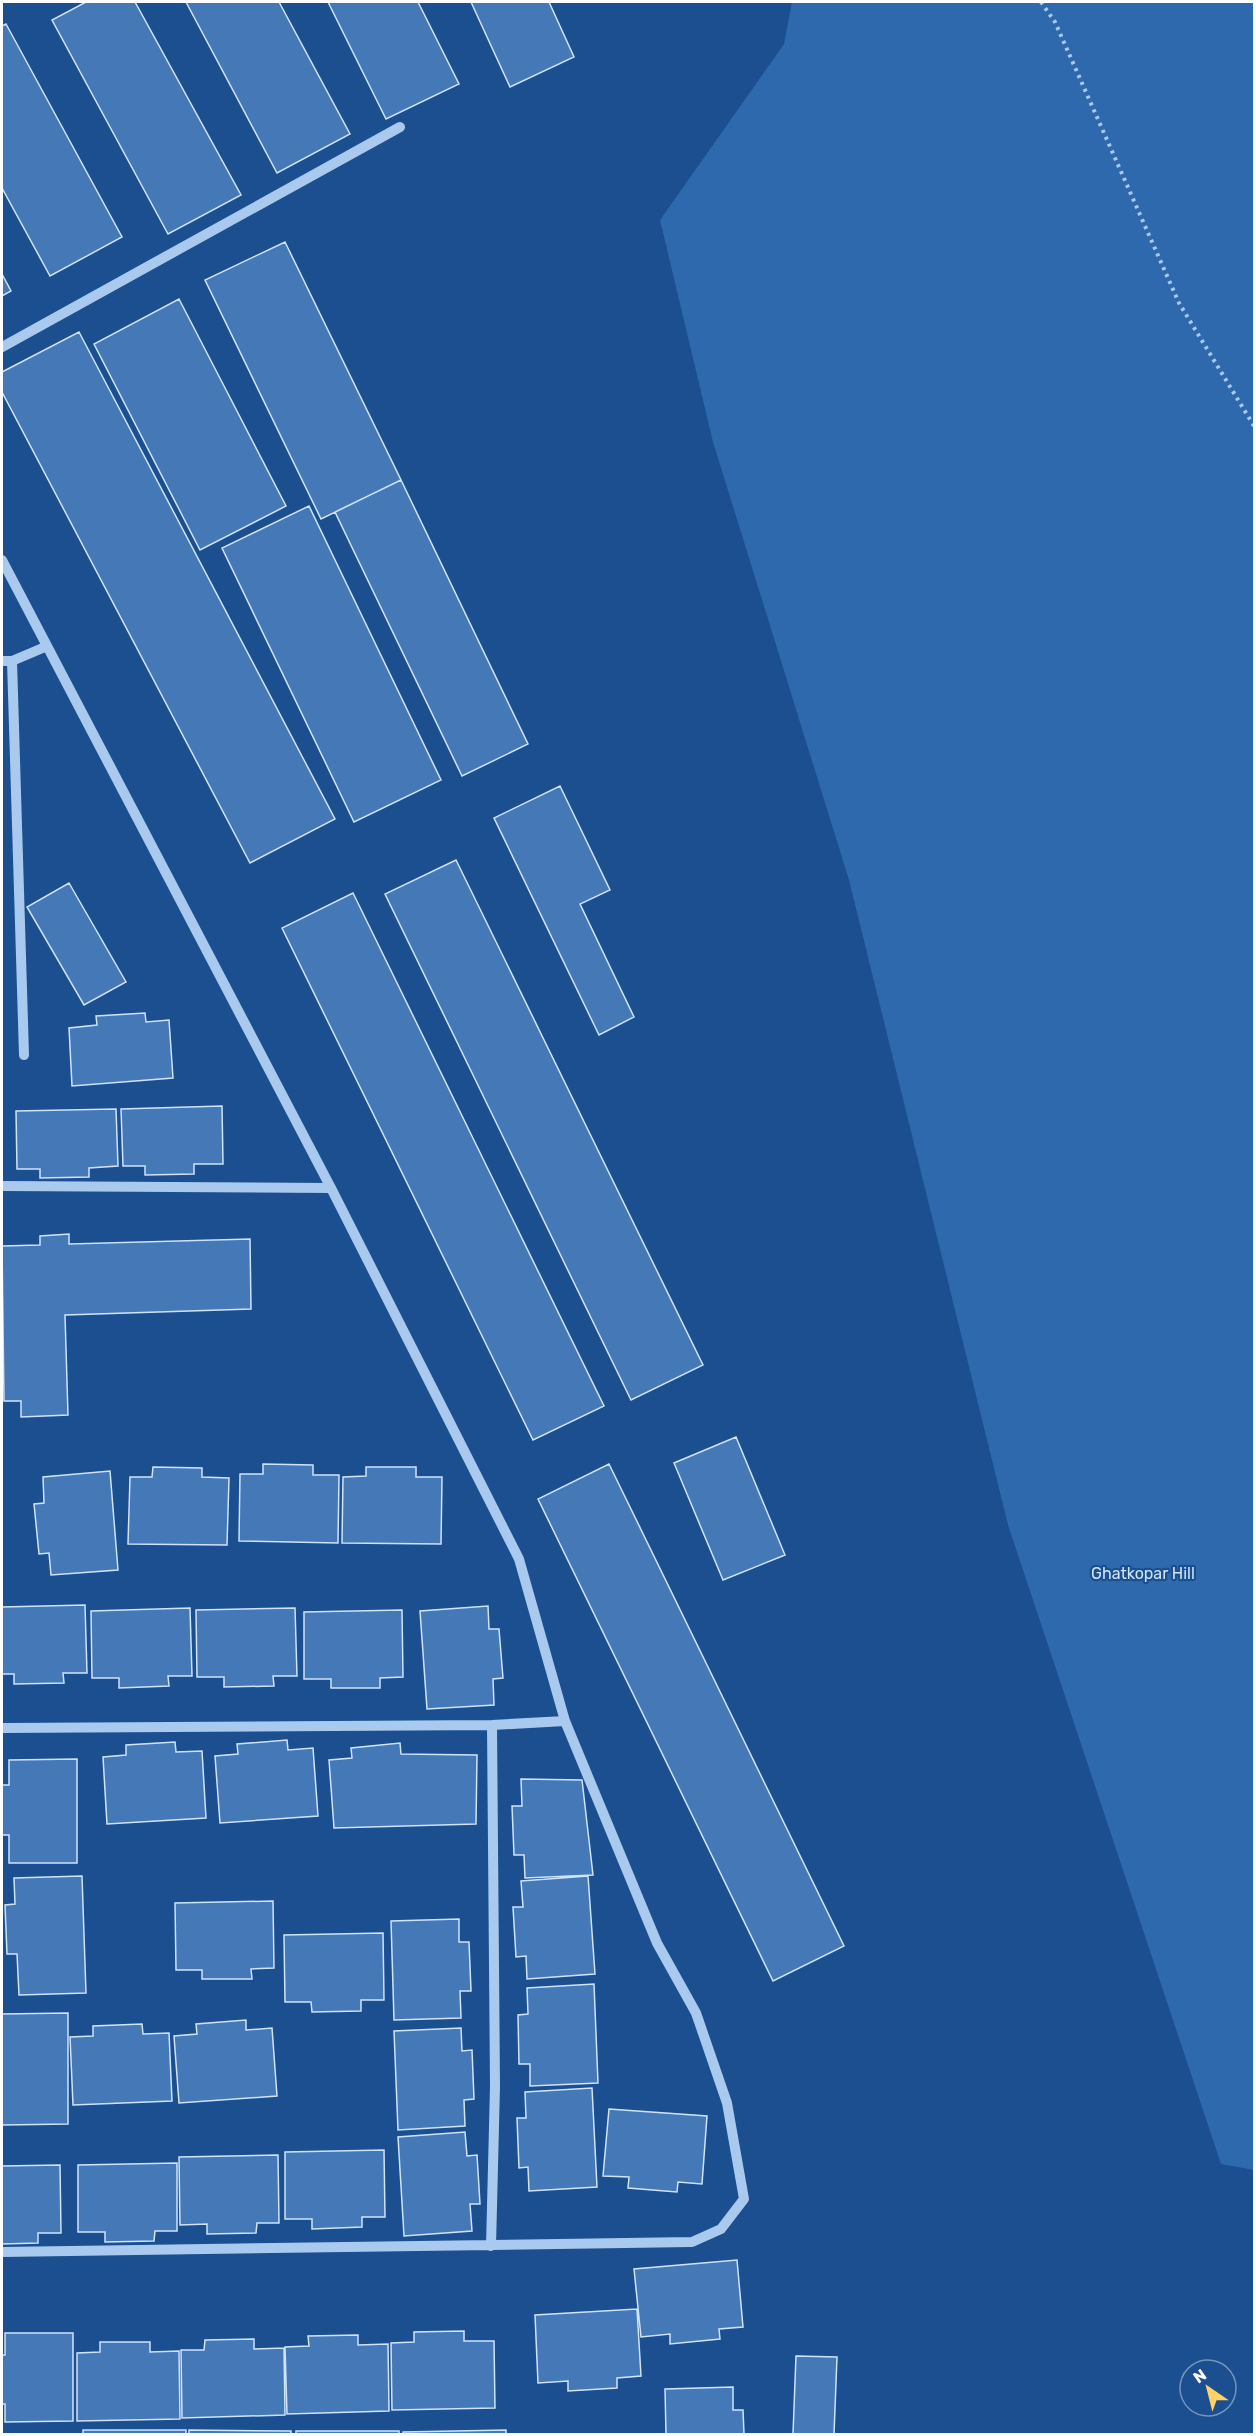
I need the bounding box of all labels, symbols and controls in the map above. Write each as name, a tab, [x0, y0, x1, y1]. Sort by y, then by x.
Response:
park label: Ghatkopar Hill	[1091, 1564, 1195, 1583]
north arrow	[1178, 2358, 1238, 2418]
text: N	[1190, 2365, 1210, 2387]

